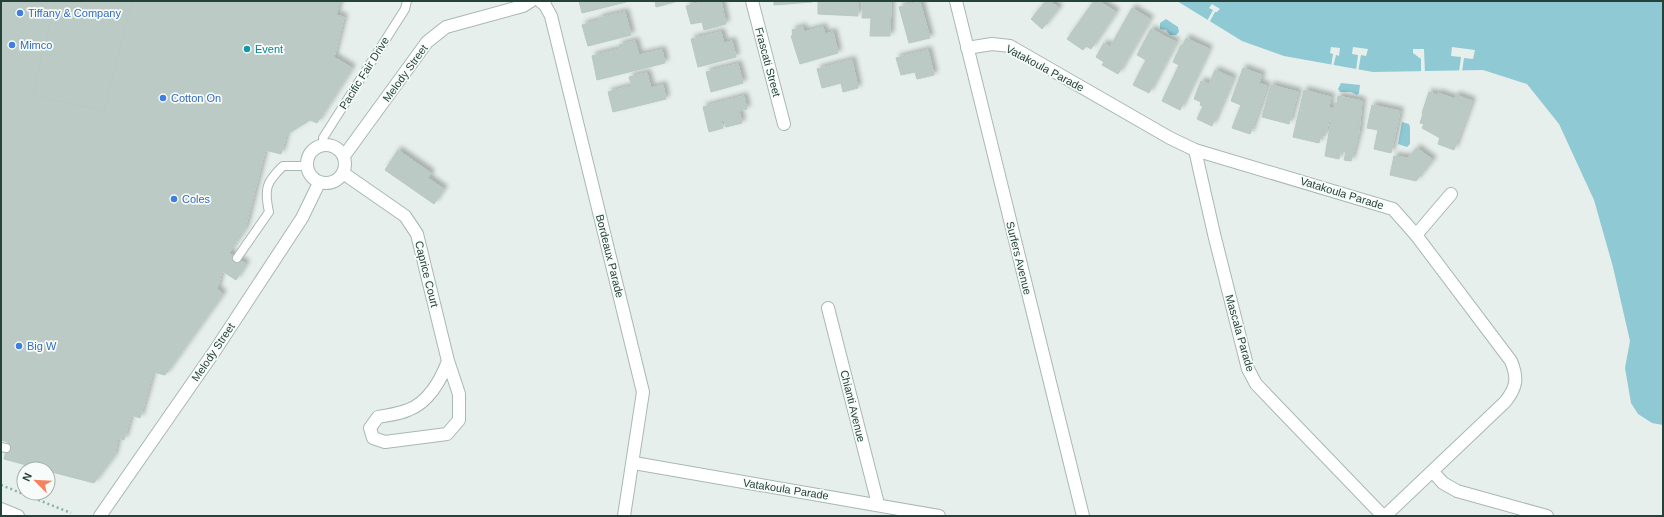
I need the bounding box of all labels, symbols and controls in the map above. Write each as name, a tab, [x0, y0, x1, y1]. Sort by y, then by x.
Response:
place label: Tiffany & Company	[28, 7, 121, 19]
marker: Tiffany & Company	[15, 8, 25, 18]
street label: Frascati Street	[753, 26, 783, 98]
street label: Pacific Fair Drive	[337, 35, 391, 111]
place label: Mimco	[20, 39, 52, 51]
marker: Mimco	[7, 40, 17, 50]
street label: Melody Street	[380, 42, 430, 104]
street label: Vatakoula Parade	[1004, 42, 1086, 94]
place label: Event	[255, 43, 283, 55]
marker: Event	[242, 44, 252, 54]
place label: Cotton On	[171, 92, 221, 104]
marker: Cotton On	[158, 93, 168, 103]
street label: Vatakoula Parade	[1299, 175, 1385, 211]
place label: Coles	[182, 193, 211, 205]
marker: Coles	[169, 194, 179, 204]
street label: Bordeaux Parade	[594, 213, 626, 299]
street label: Surfers Avenue	[1004, 220, 1034, 296]
street label: Caprice Court	[413, 240, 441, 308]
street label: Mascala Parade	[1223, 293, 1257, 373]
street label: Melody Street	[189, 321, 237, 383]
place label: Big W	[27, 340, 57, 352]
marker: Big W	[14, 341, 24, 351]
street label: Chianti Avenue	[838, 369, 868, 443]
north arrow	[16, 461, 56, 501]
text: N	[20, 471, 34, 483]
street label: Vatakoula Parade	[742, 476, 830, 502]

